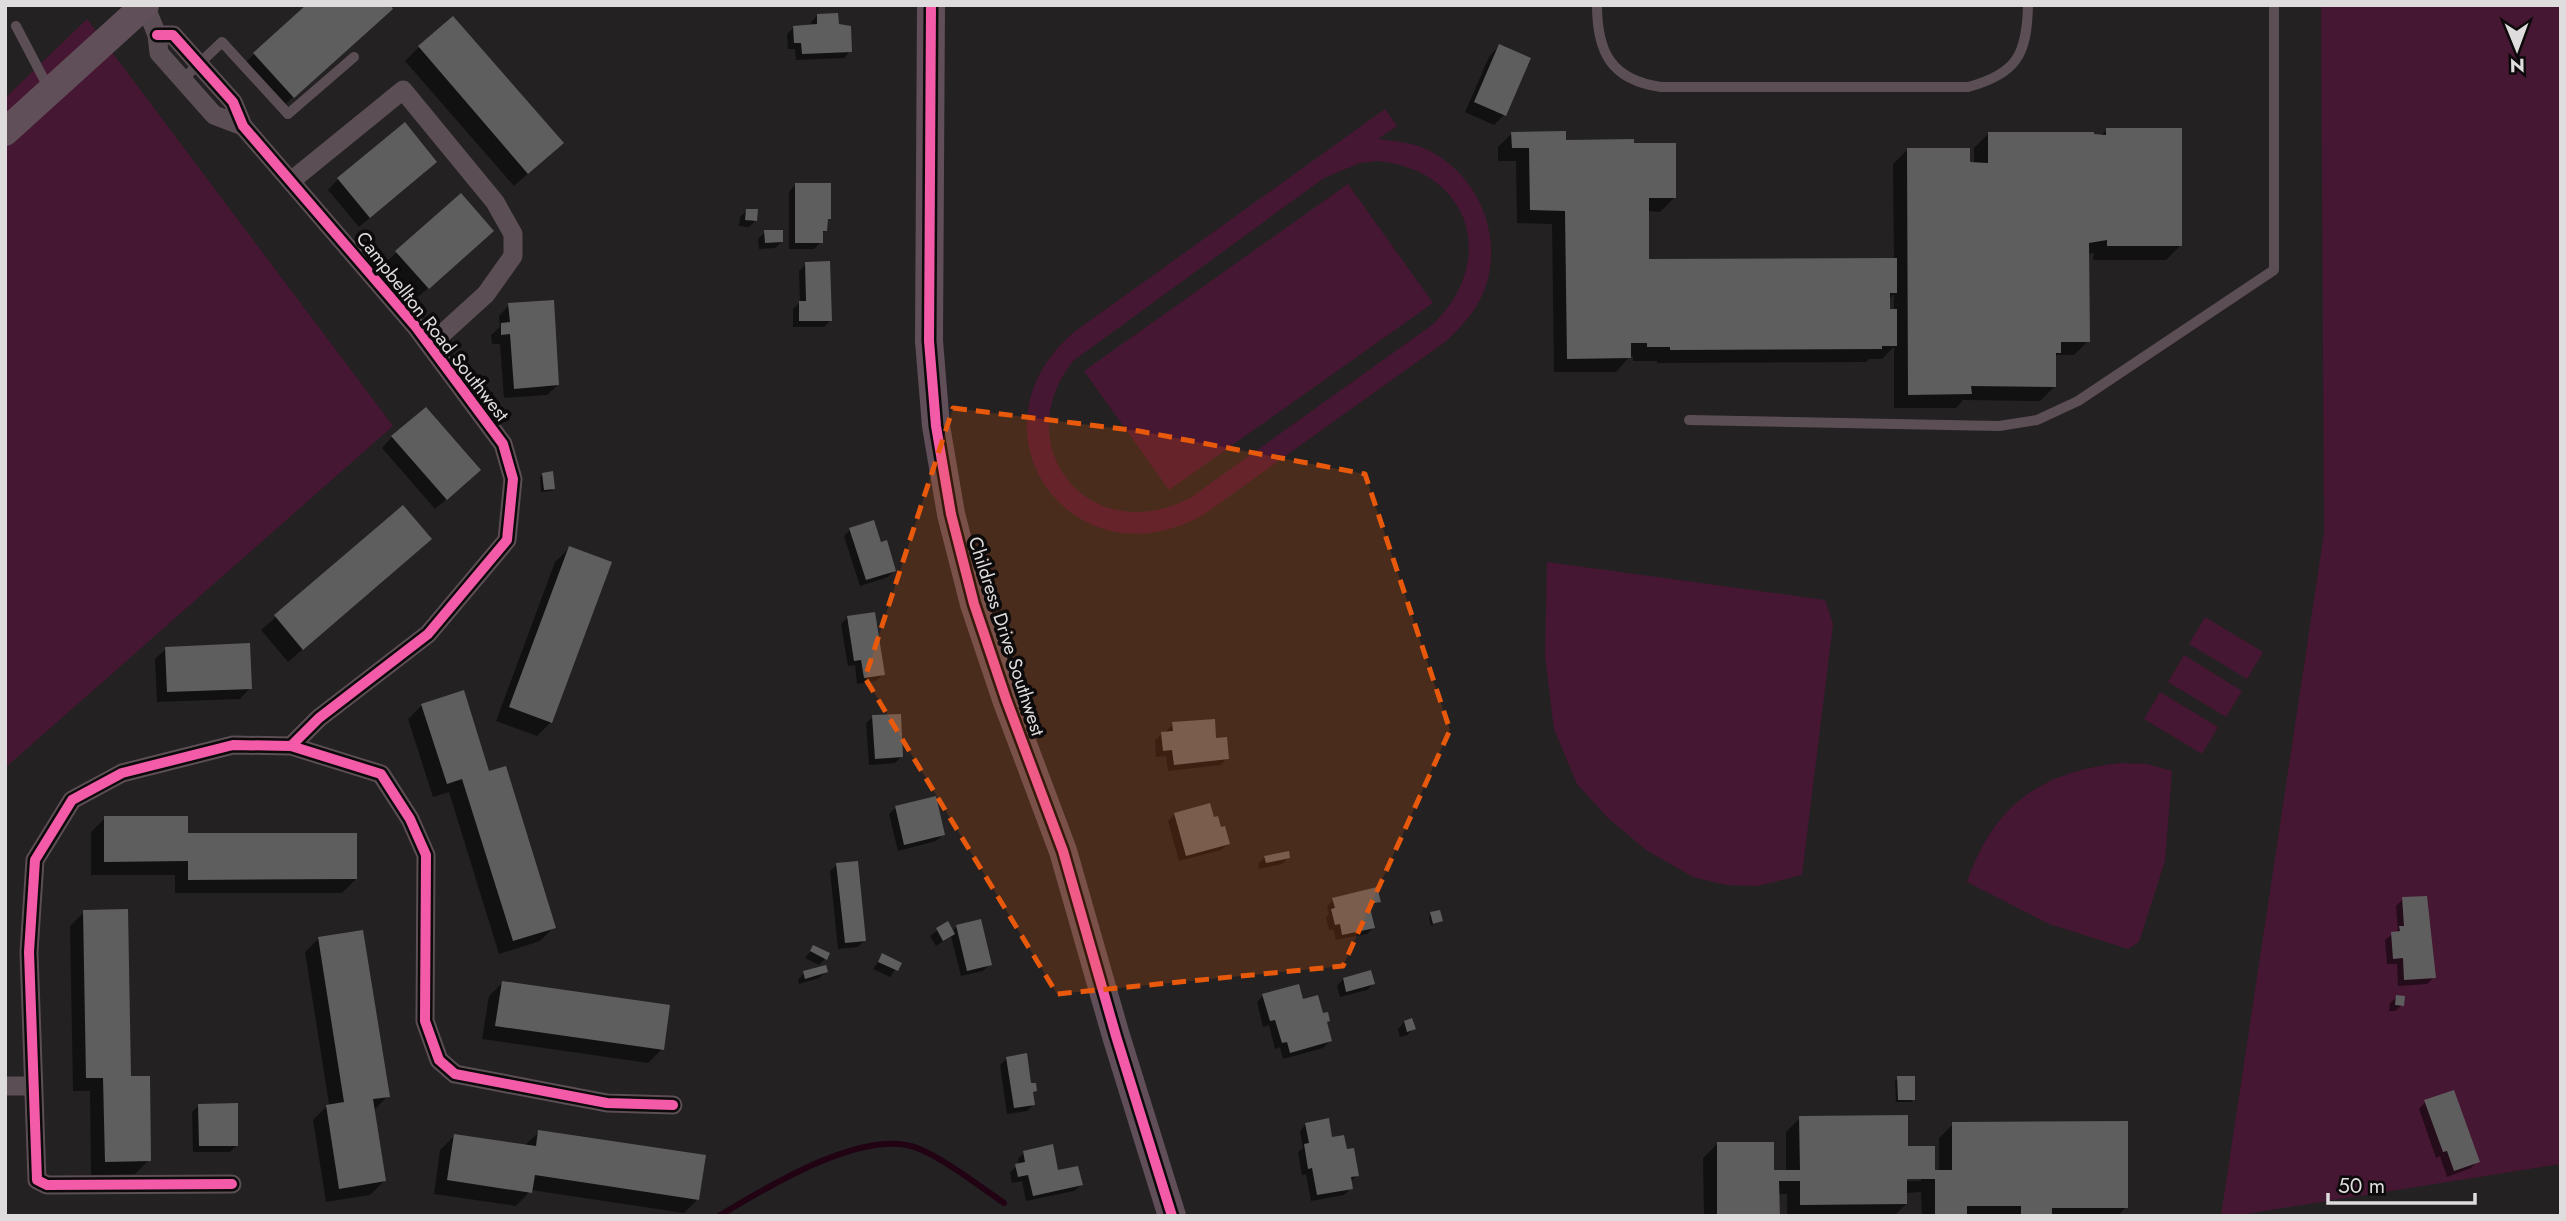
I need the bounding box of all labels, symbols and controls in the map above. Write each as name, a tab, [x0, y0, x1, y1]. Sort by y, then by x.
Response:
north arrow	[2482, 14, 2552, 84]
text: N	[2510, 52, 2525, 79]
street label: Campbellton Road Southwest	[350, 226, 516, 427]
street label: Childress Drive Southwest	[962, 533, 1052, 740]
scale bar	[2328, 1162, 2475, 1206]
text: 50 m	[2338, 1171, 2385, 1201]

